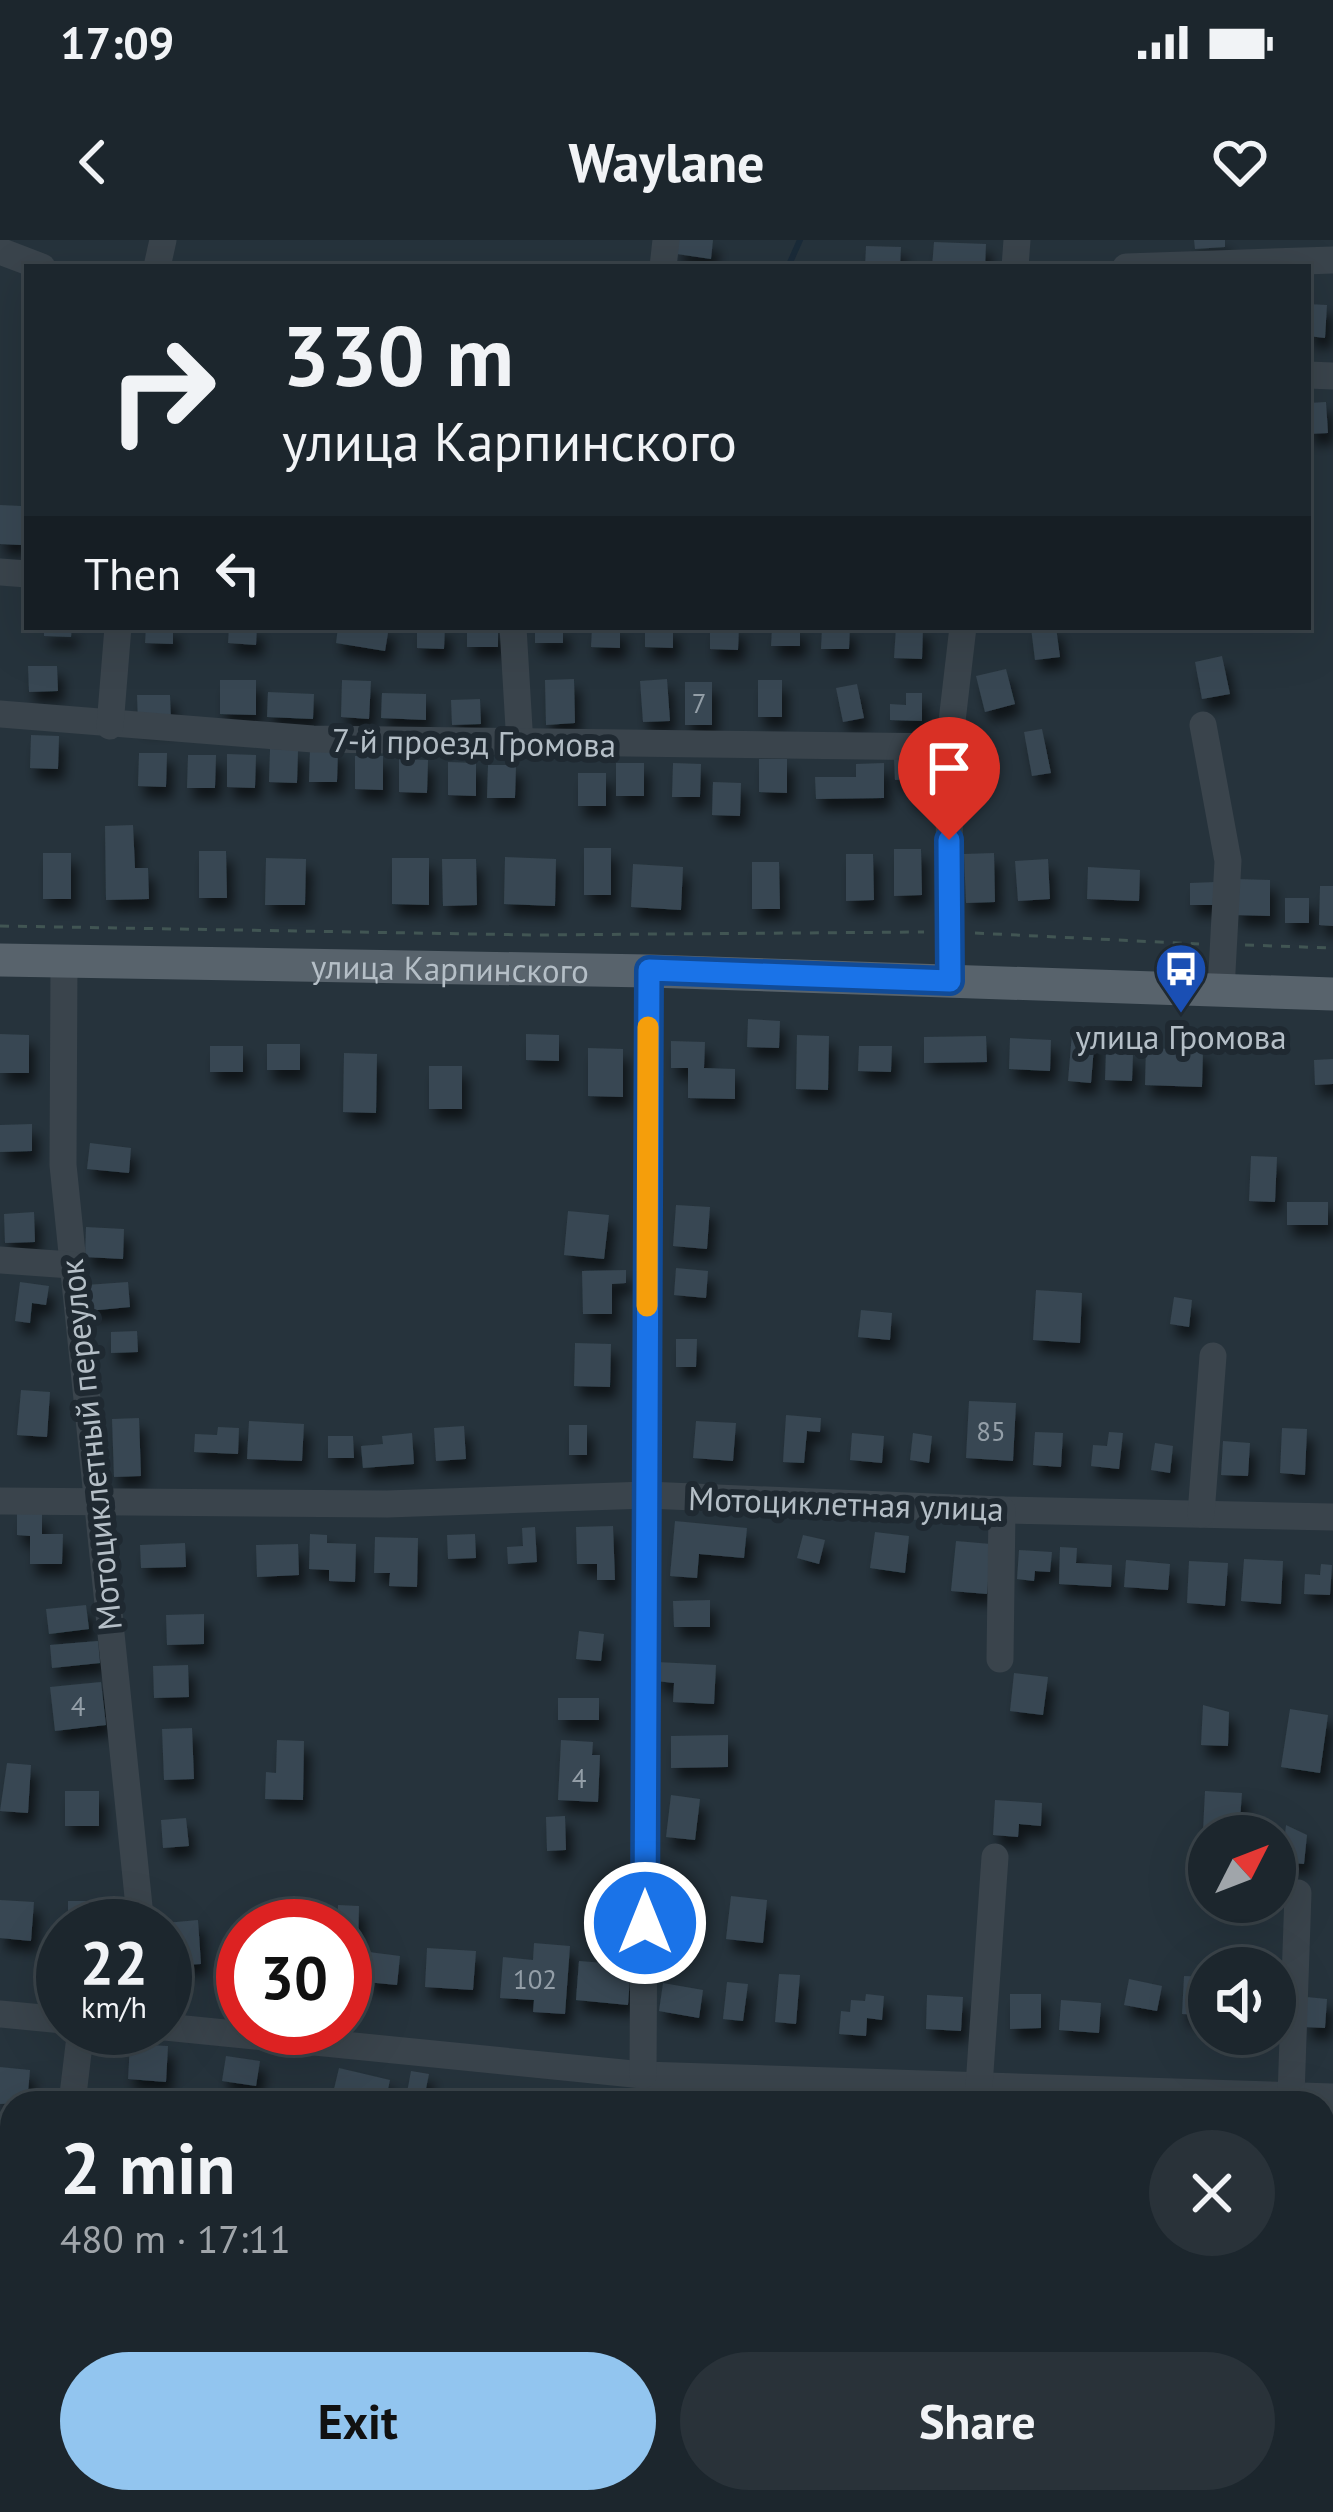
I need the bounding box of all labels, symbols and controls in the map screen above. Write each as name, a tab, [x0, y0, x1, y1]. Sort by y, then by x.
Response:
text: 17:09	[60, 13, 174, 71]
text: Waylane	[568, 127, 765, 197]
icon: back	[60, 129, 126, 195]
icon: heart	[1207, 129, 1273, 195]
text: 330 m	[282, 300, 514, 409]
icon: right	[84, 312, 240, 468]
text: улица Карпинского	[282, 406, 737, 476]
icon: left	[205, 540, 271, 606]
text: Then	[84, 544, 181, 602]
house number: 7	[692, 686, 706, 720]
pin	[898, 717, 1000, 840]
street label: 7-й проезд Громова	[332, 718, 616, 766]
icon: arrive	[916, 735, 982, 801]
bus stop icon: улица Громова	[1153, 941, 1209, 1015]
street label: улица Карпинского	[311, 944, 589, 991]
place label: улица Громова	[1075, 1015, 1287, 1058]
street label: Мотоциклетный переулок	[49, 1257, 131, 1633]
house number: 85	[976, 1414, 1006, 1448]
street label: Мотоциклетная улица	[688, 1476, 1004, 1530]
house number: 4	[71, 1689, 86, 1723]
house number: 4	[572, 1761, 587, 1795]
north arrow	[1188, 1815, 1296, 1923]
map controls	[1188, 1815, 1296, 2055]
position arrow	[582, 1860, 708, 1986]
speed limit sign: 30	[216, 1899, 372, 2055]
text: 22	[80, 1923, 148, 2001]
button: sound	[1188, 1947, 1296, 2055]
house number: 102	[513, 1962, 557, 1996]
text: km/h	[81, 1987, 147, 2026]
text: 2 min	[60, 2121, 236, 2214]
button: close	[1149, 2130, 1275, 2256]
text: 480 m · 17:11	[60, 2213, 291, 2264]
button: Exit	[60, 2352, 656, 2490]
button: Share	[680, 2352, 1275, 2490]

